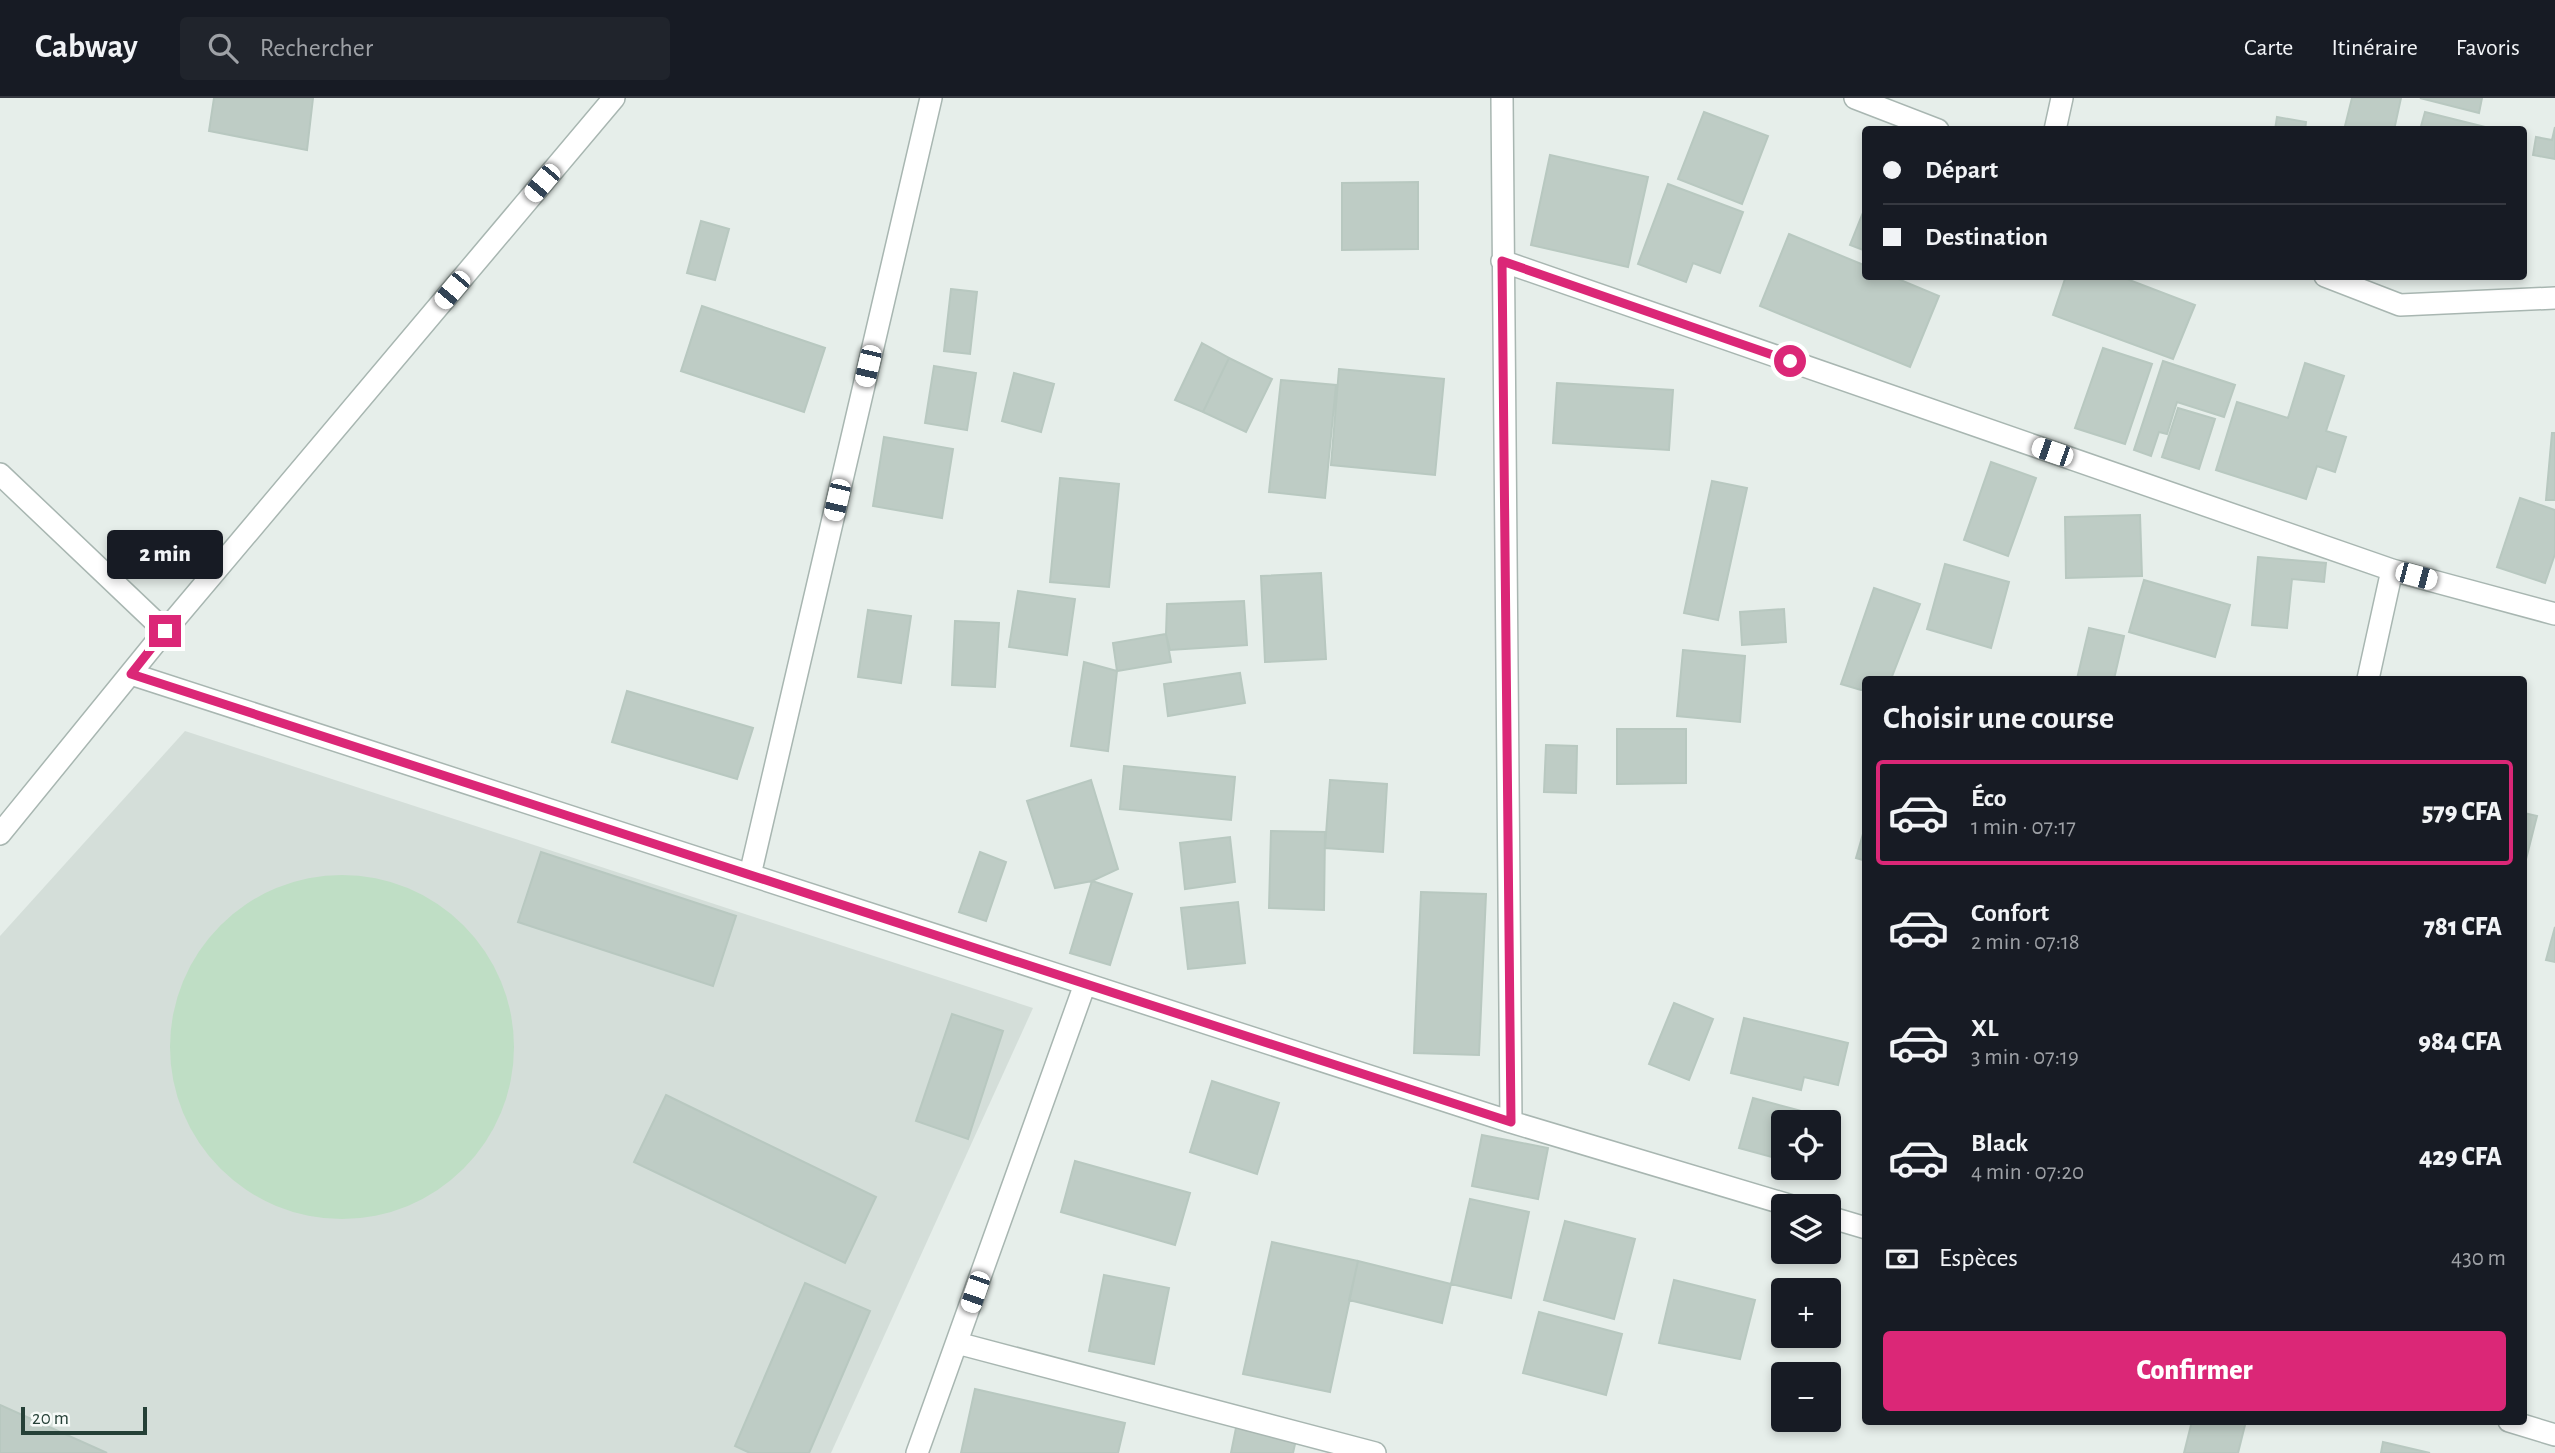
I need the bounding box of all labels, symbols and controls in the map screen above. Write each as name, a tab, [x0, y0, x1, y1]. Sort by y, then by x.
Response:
search box	[180, 17, 670, 80]
icon: search	[204, 29, 242, 67]
text: Cabway	[35, 31, 138, 64]
text: Rechercher	[260, 35, 373, 61]
text: Carte	[2244, 36, 2293, 60]
text: Itinéraire	[2331, 36, 2418, 60]
text: Favoris	[2456, 36, 2520, 60]
text: Départ	[1925, 157, 1998, 183]
car	[521, 160, 564, 206]
text: Destination	[1925, 224, 2048, 250]
car	[431, 267, 474, 313]
car	[854, 343, 883, 389]
route start	[1774, 345, 1806, 377]
car	[2029, 435, 2076, 469]
car	[823, 477, 852, 523]
callout: 2 min	[107, 530, 223, 578]
text: 2 min	[139, 543, 191, 566]
car	[2393, 560, 2440, 592]
route end	[149, 615, 181, 647]
text: Choisir une course	[1883, 702, 2114, 734]
icon: car	[1887, 781, 1950, 844]
text: Éco	[1971, 785, 2007, 811]
text: 579 CFA	[2422, 799, 2502, 825]
text: 1 min · 07:17	[1971, 816, 2076, 839]
icon: car	[1887, 896, 1950, 959]
text: Confort	[1971, 900, 2049, 926]
text: 781 CFA	[2423, 914, 2502, 940]
text: 2 min · 07:18	[1971, 931, 2080, 954]
icon: car	[1887, 1011, 1950, 1074]
text: XL	[1971, 1015, 1998, 1041]
text: 984 CFA	[2418, 1029, 2502, 1055]
text: 3 min · 07:19	[1971, 1046, 2079, 1069]
map controls	[1771, 1110, 1841, 1432]
button: locate	[1771, 1110, 1841, 1180]
icon: car	[1887, 1126, 1950, 1189]
text: Black	[1971, 1130, 2028, 1156]
text: 429 CFA	[2419, 1144, 2502, 1170]
text: 4 min · 07:20	[1971, 1161, 2084, 1184]
button: layers	[1771, 1194, 1841, 1264]
icon: cash	[1883, 1240, 1921, 1278]
text: Espèces	[1939, 1245, 2018, 1271]
text: 430 m	[2451, 1247, 2506, 1270]
car	[959, 1269, 992, 1315]
button: +	[1771, 1278, 1841, 1348]
button: Confirmer	[1883, 1331, 2506, 1411]
button: −	[1771, 1362, 1841, 1432]
scale bar	[21, 1404, 147, 1436]
text: 20 m	[32, 1409, 69, 1428]

